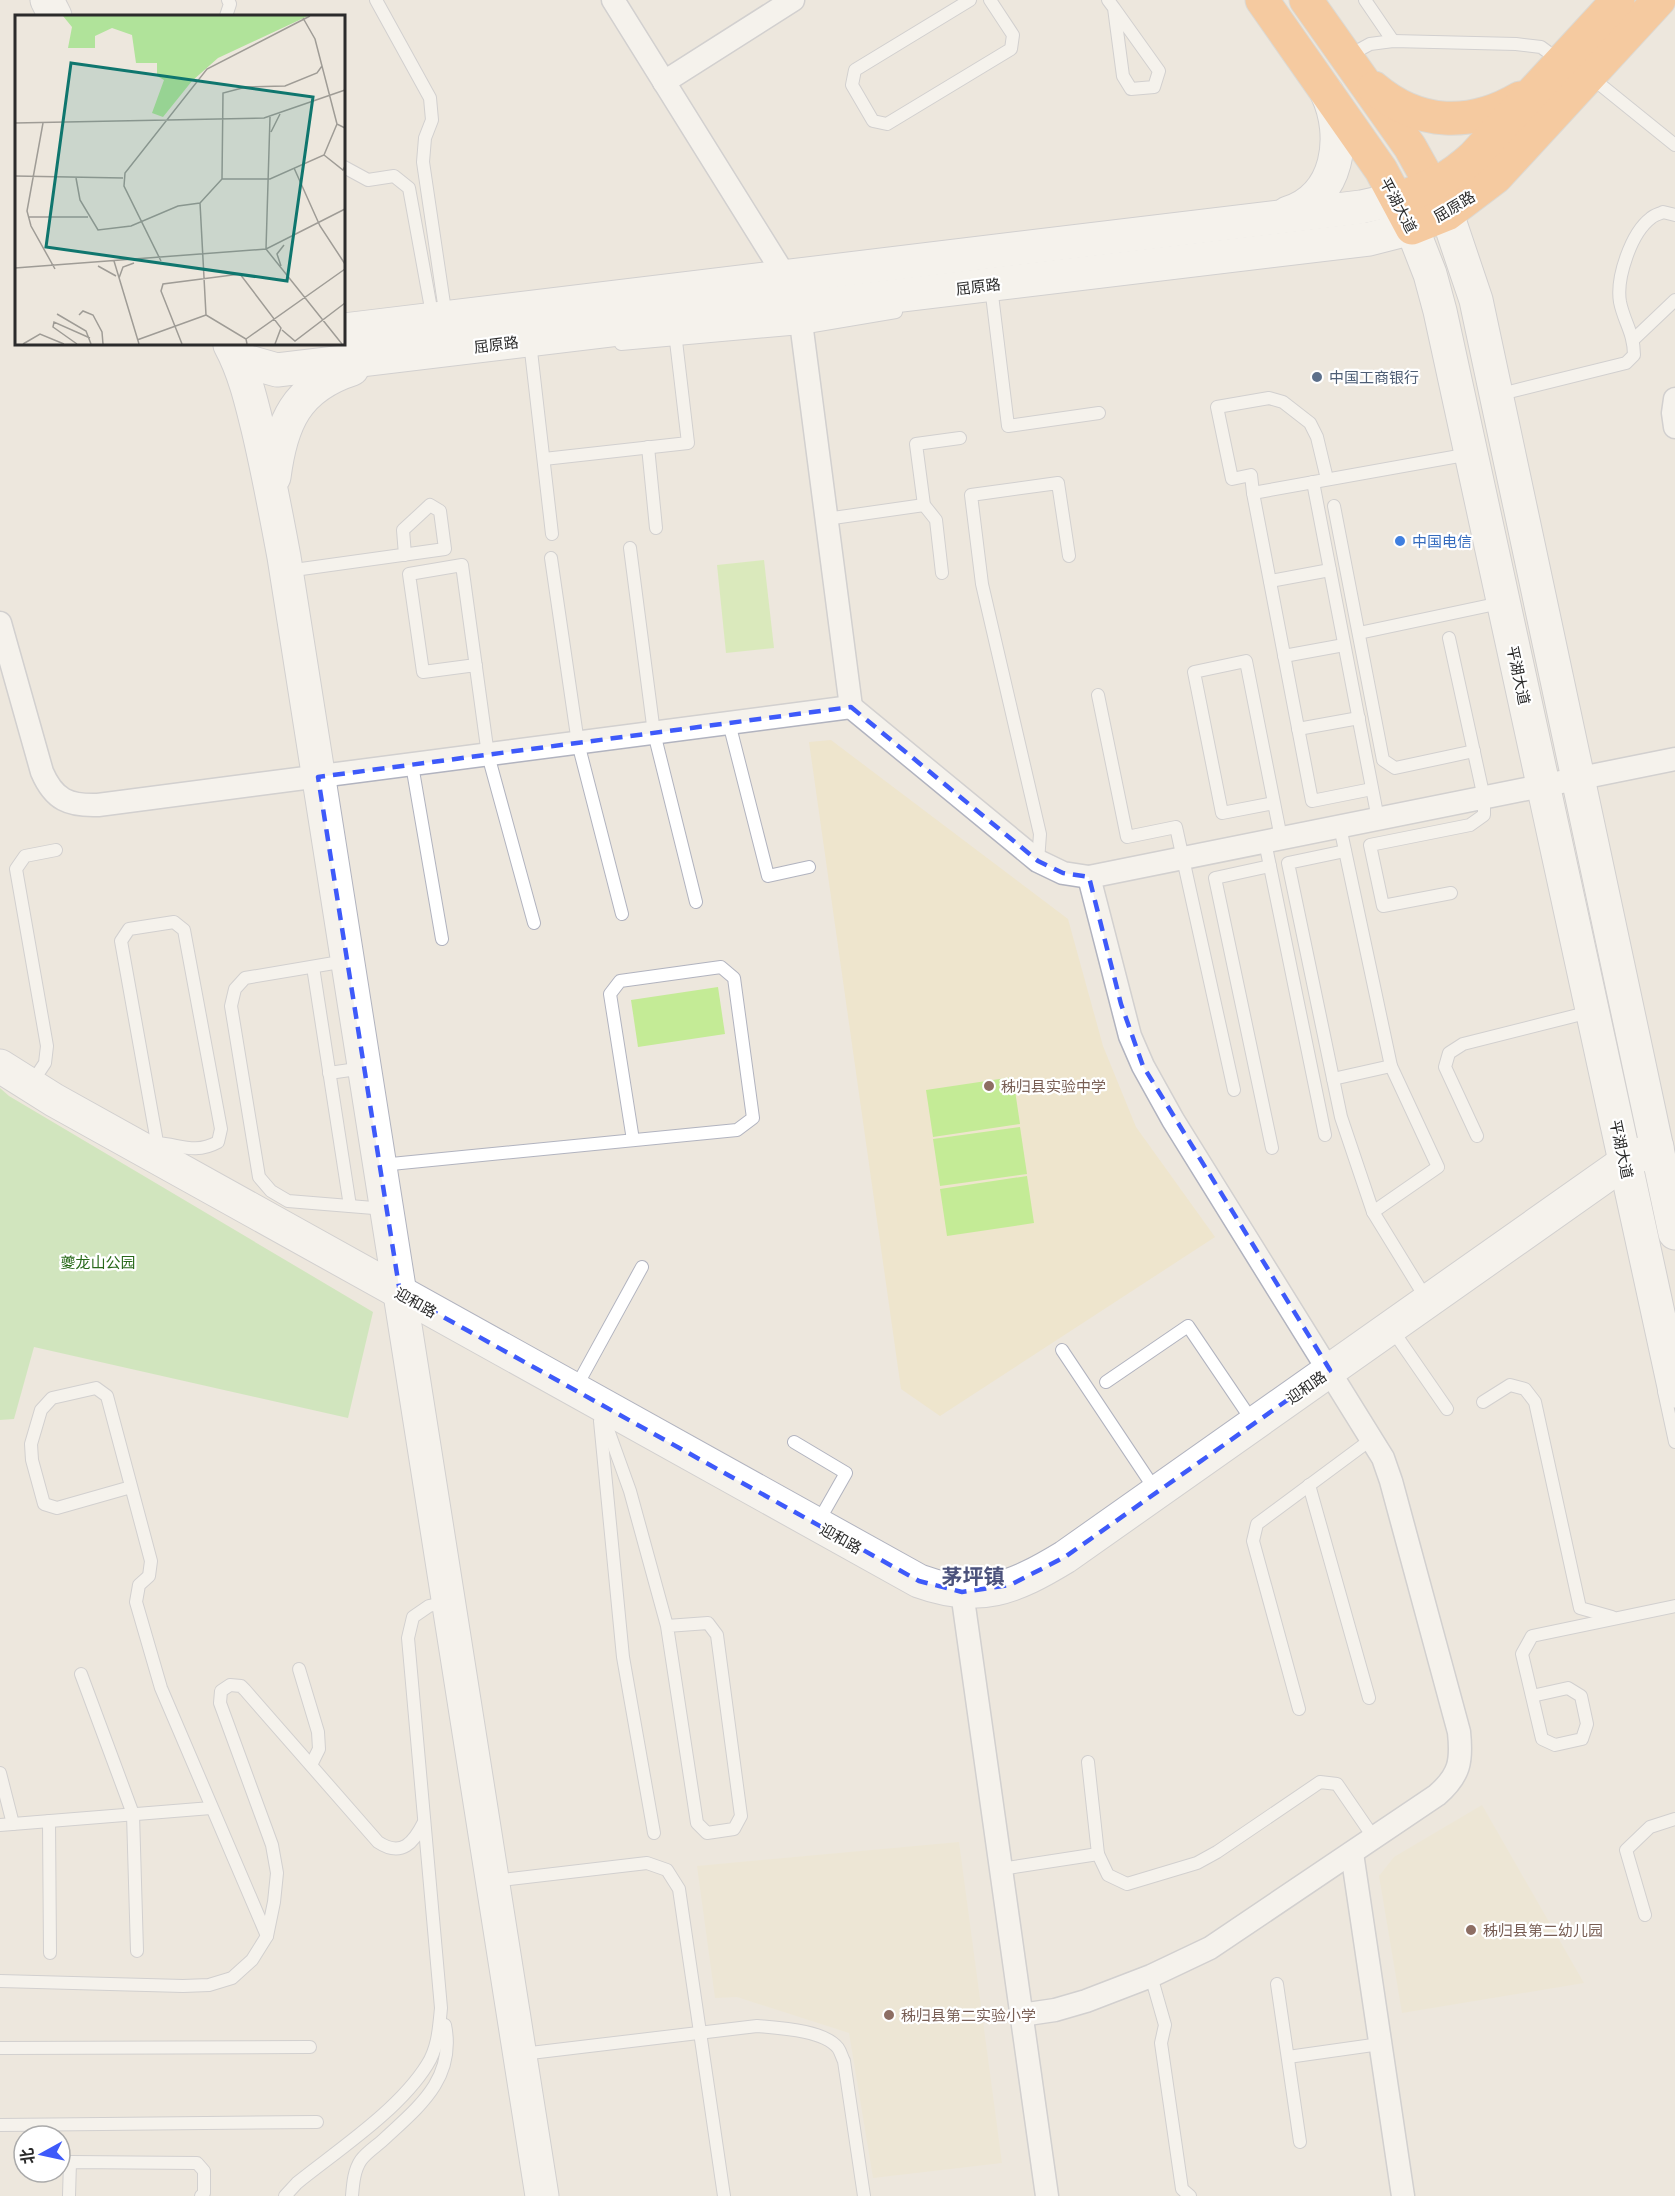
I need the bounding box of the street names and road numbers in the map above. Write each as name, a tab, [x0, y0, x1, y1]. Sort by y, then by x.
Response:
street label: 平湖大道	[1377, 174, 1421, 236]
street label: 屈原路	[1430, 187, 1478, 225]
street label: 屈原路	[955, 274, 1001, 298]
street label: 屈原路	[473, 332, 519, 356]
street label: 平湖大道	[1504, 644, 1534, 706]
street label: 平湖大道	[1607, 1118, 1637, 1180]
street label: 迎和路	[392, 1283, 440, 1321]
street label: 迎和路	[1282, 1367, 1330, 1407]
street label: 迎和路	[817, 1519, 865, 1557]

